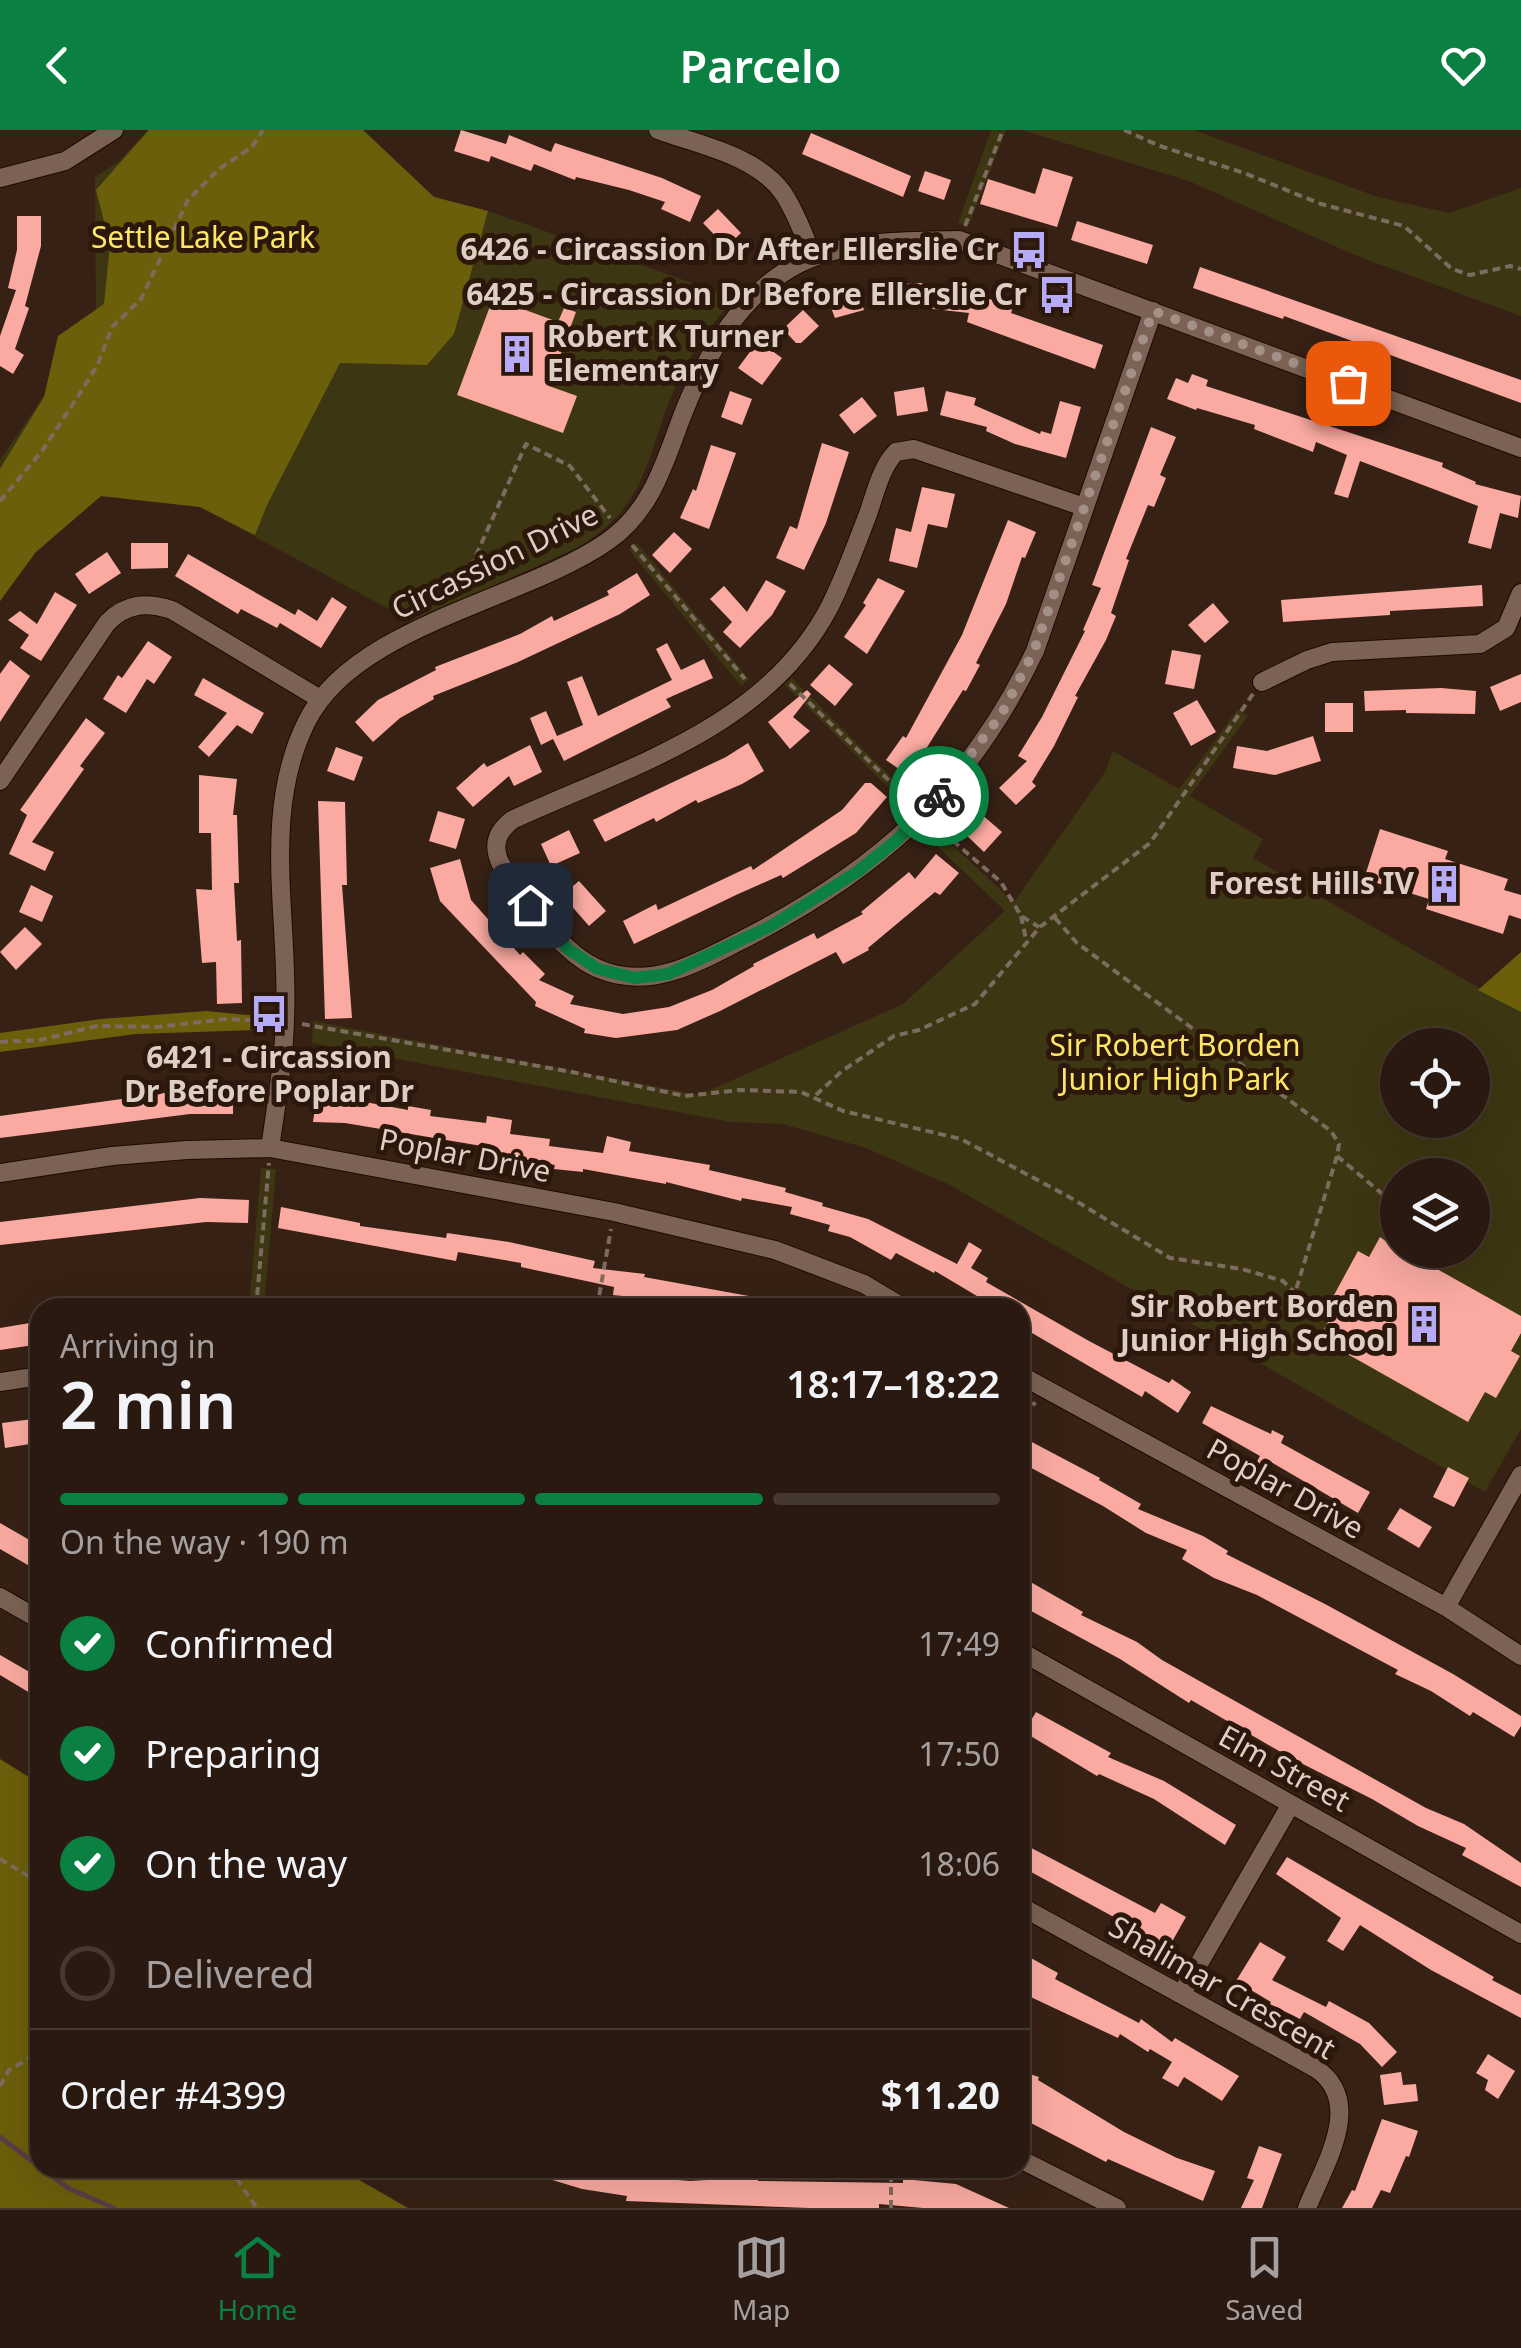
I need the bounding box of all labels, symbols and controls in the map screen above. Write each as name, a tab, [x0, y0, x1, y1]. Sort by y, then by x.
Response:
text: Parcelo	[679, 35, 842, 96]
icon: back	[30, 38, 85, 93]
icon: heart	[1436, 38, 1491, 93]
park label: Settle Lake Park	[91, 216, 315, 257]
place label: 6426 - Circassion Dr After Ellerslie Cr	[461, 228, 1000, 269]
bus stop icon: 6426 - Circassion Dr After Ellerslie Cr	[1008, 229, 1050, 271]
place label: 6425 - Circassion Dr Before Ellerslie Cr	[466, 273, 1028, 314]
bus stop icon: 6425 - Circassion Dr Before Ellerslie Cr	[1036, 274, 1078, 316]
place label: Robert K Turner Elementary	[547, 315, 784, 390]
building icon: Robert K Turner Elementary	[496, 333, 538, 375]
pin	[1306, 341, 1391, 426]
icon: bag	[1321, 356, 1376, 411]
street label: Circassion Drive	[384, 493, 604, 628]
courier	[889, 746, 989, 846]
icon: bike	[912, 769, 967, 824]
place label: Forest Hills IV	[1208, 862, 1414, 903]
pin	[488, 863, 573, 948]
building icon: Forest Hills IV	[1423, 863, 1465, 905]
icon: home	[503, 878, 558, 933]
bus stop icon: 6421 - Circassion Dr Before Poplar Dr	[248, 993, 290, 1035]
park label: Sir Robert Borden Junior High Park	[1050, 1024, 1300, 1099]
map controls	[1380, 1028, 1490, 1268]
button: locate	[1380, 1028, 1490, 1138]
place label: 6421 - Circassion Dr Before Poplar Dr	[124, 1036, 414, 1111]
street label: Poplar Drive	[376, 1118, 554, 1191]
button: layers	[1380, 1158, 1490, 1268]
place label: Sir Robert Borden Junior High School	[1117, 1285, 1394, 1360]
building icon: Sir Robert Borden Junior High School	[1403, 1303, 1445, 1345]
text: Arriving in	[60, 1324, 215, 1367]
text: 18:17–18:22	[786, 1357, 1000, 1409]
text: 2 min	[60, 1360, 236, 1448]
street label: Poplar Drive	[1200, 1428, 1372, 1548]
text: On the way · 190 m	[60, 1520, 349, 1563]
icon: check	[60, 1616, 115, 1671]
text: Confirmed	[145, 1617, 334, 1669]
text: 17:49	[918, 1622, 1000, 1665]
street label: Elm Street	[1212, 1715, 1358, 1821]
icon: check	[60, 1726, 115, 1781]
text: Preparing	[145, 1727, 321, 1779]
text: 17:50	[918, 1732, 1000, 1775]
icon: check	[60, 1836, 115, 1891]
text: On the way	[145, 1837, 347, 1889]
text: 18:06	[918, 1842, 1000, 1885]
street label: Shalimar Crescent	[1102, 1905, 1344, 2068]
text: Delivered	[145, 1947, 314, 1999]
text: Order #4399	[60, 2068, 286, 2120]
text: $11.20	[881, 2068, 1000, 2120]
tab: Home	[217, 2230, 297, 2328]
tab: Map	[732, 2230, 790, 2328]
tab: Saved	[1225, 2230, 1304, 2328]

